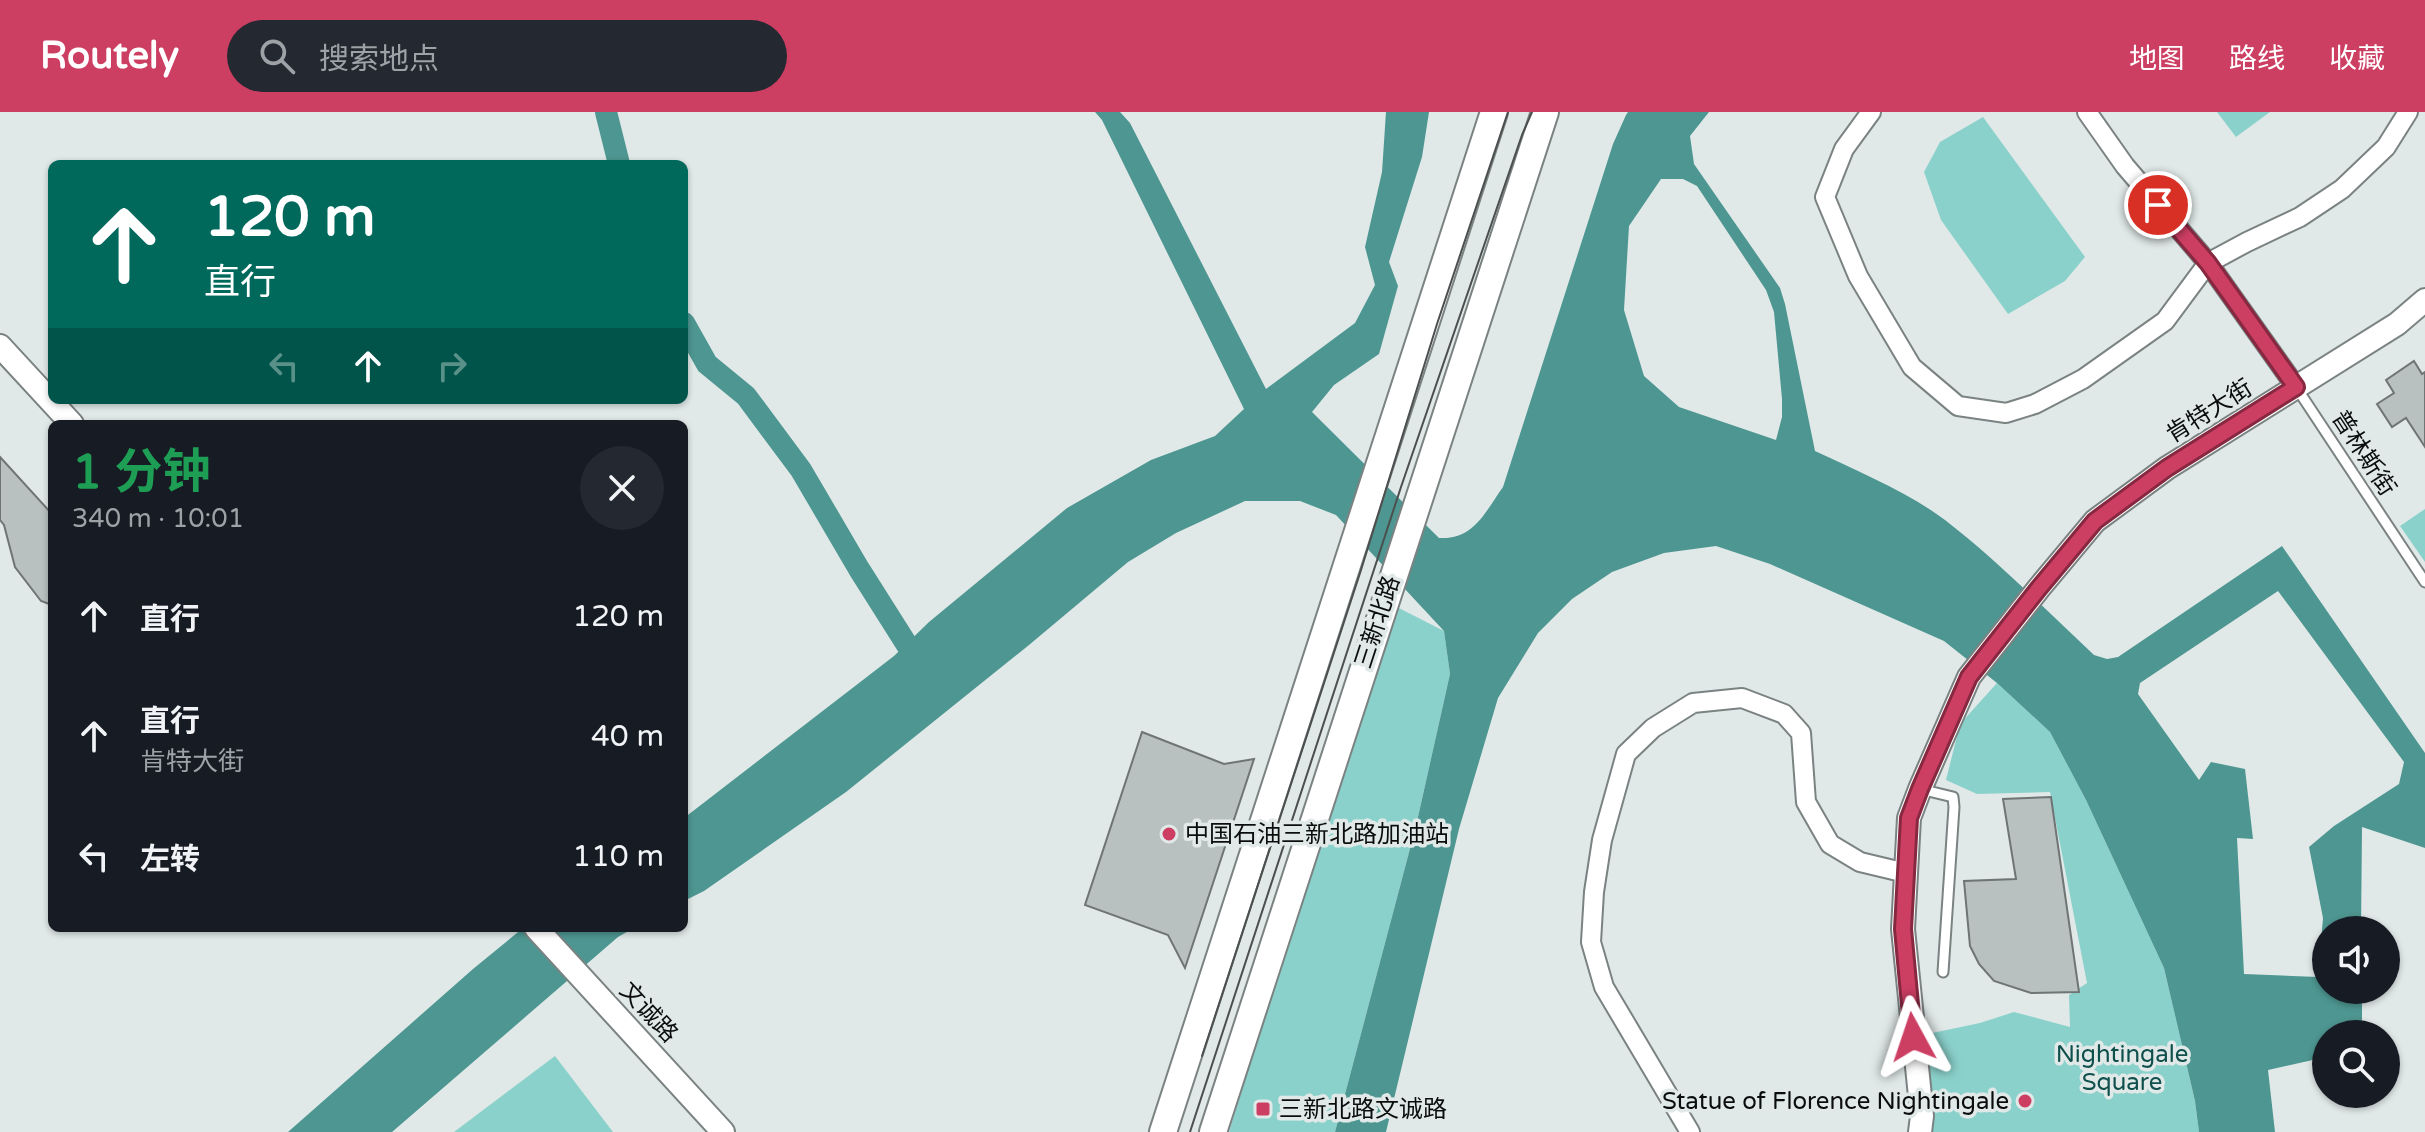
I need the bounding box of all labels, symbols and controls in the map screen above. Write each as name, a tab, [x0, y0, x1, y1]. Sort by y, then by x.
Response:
search box	[227, 20, 787, 92]
text: Routely	[40, 33, 179, 79]
icon: search	[255, 34, 299, 78]
text: 搜索地点	[319, 41, 439, 78]
text: 地图	[2129, 42, 2185, 76]
text: 路线	[2229, 42, 2285, 76]
text: 收藏	[2329, 42, 2385, 76]
pin	[2124, 171, 2192, 239]
icon: arrive	[2136, 183, 2180, 227]
text: 120 m	[204, 184, 375, 251]
icon: ahead	[72, 192, 176, 296]
text: 直行	[204, 261, 276, 304]
icon: left	[262, 344, 306, 388]
icon: ahead	[346, 344, 390, 388]
icon: right	[430, 344, 474, 388]
street label: 肯特大街	[2161, 374, 2258, 449]
street label: 普林斯街	[2325, 405, 2402, 501]
text: 1 分钟	[72, 444, 211, 502]
button: close	[580, 446, 664, 530]
text: 340 m · 10:01	[72, 503, 244, 534]
street label: 三新北路	[1349, 572, 1406, 672]
icon: ahead	[72, 594, 116, 638]
text: 120 m	[572, 598, 664, 635]
text: 直行	[140, 601, 200, 638]
text: 直行	[140, 703, 200, 740]
icon: ahead	[72, 714, 116, 758]
text: 40 m	[591, 718, 664, 755]
text: 肯特大街	[140, 746, 244, 777]
place label: 中国石油三新北路加油站	[1185, 820, 1449, 849]
marker: 中国石油三新北路加油站	[1160, 825, 1178, 843]
icon: left	[72, 834, 116, 878]
text: 110 m	[572, 838, 664, 875]
text: 左转	[140, 841, 200, 878]
map controls	[2312, 916, 2400, 1108]
button: sound	[2312, 916, 2400, 1004]
street label: 文诚路	[613, 976, 684, 1049]
position arrow	[1871, 995, 1955, 1079]
button: search	[2312, 1020, 2400, 1108]
park label: Nightingale Square	[2056, 1040, 2188, 1097]
place label: Statue of Florence Nightingale	[1662, 1087, 2009, 1116]
marker: Statue of Florence Nightingale	[2016, 1092, 2034, 1110]
place label: 三新北路文诚路	[1279, 1095, 1447, 1124]
marker: 三新北路文诚路	[1254, 1100, 1272, 1118]

